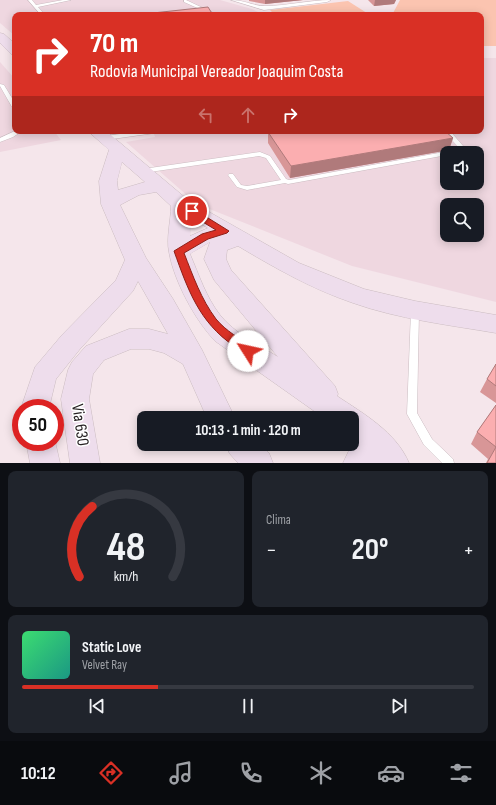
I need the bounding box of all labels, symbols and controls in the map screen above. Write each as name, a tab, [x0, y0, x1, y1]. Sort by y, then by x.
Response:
text: 70 m	[90, 27, 138, 60]
icon: right	[24, 28, 76, 80]
text: Rodovia Municipal Vereador Joaquim Costa	[90, 61, 343, 82]
icon: left	[195, 104, 217, 126]
icon: ahead	[237, 104, 259, 126]
icon: right	[279, 104, 301, 126]
map controls	[440, 146, 484, 242]
button: sound	[440, 146, 484, 190]
pin	[175, 194, 209, 228]
button: search	[440, 198, 484, 242]
icon: arrive	[181, 200, 203, 222]
position arrow	[227, 330, 269, 372]
speed limit sign: 50	[12, 399, 64, 451]
street label: Via 630	[67, 403, 93, 447]
text: 10:13 · 1 min · 120 m	[195, 421, 301, 440]
text: Clima	[266, 512, 291, 528]
text: 48	[106, 523, 146, 572]
text: 20°	[352, 532, 388, 568]
text: −	[266, 537, 277, 564]
text: +	[463, 537, 474, 564]
text: km/h	[114, 568, 138, 585]
text: Static Love	[82, 638, 141, 657]
text: Velvet Ray	[82, 657, 127, 673]
icon: previous	[86, 695, 108, 717]
icon: pause	[237, 695, 259, 717]
icon: next	[388, 695, 410, 717]
icon: directions	[97, 759, 125, 787]
icon: music	[167, 759, 195, 787]
icon: phone	[237, 759, 265, 787]
icon: climate	[307, 759, 335, 787]
icon: car	[377, 759, 405, 787]
icon: filters	[447, 759, 475, 787]
text: 10:12	[21, 763, 56, 784]

